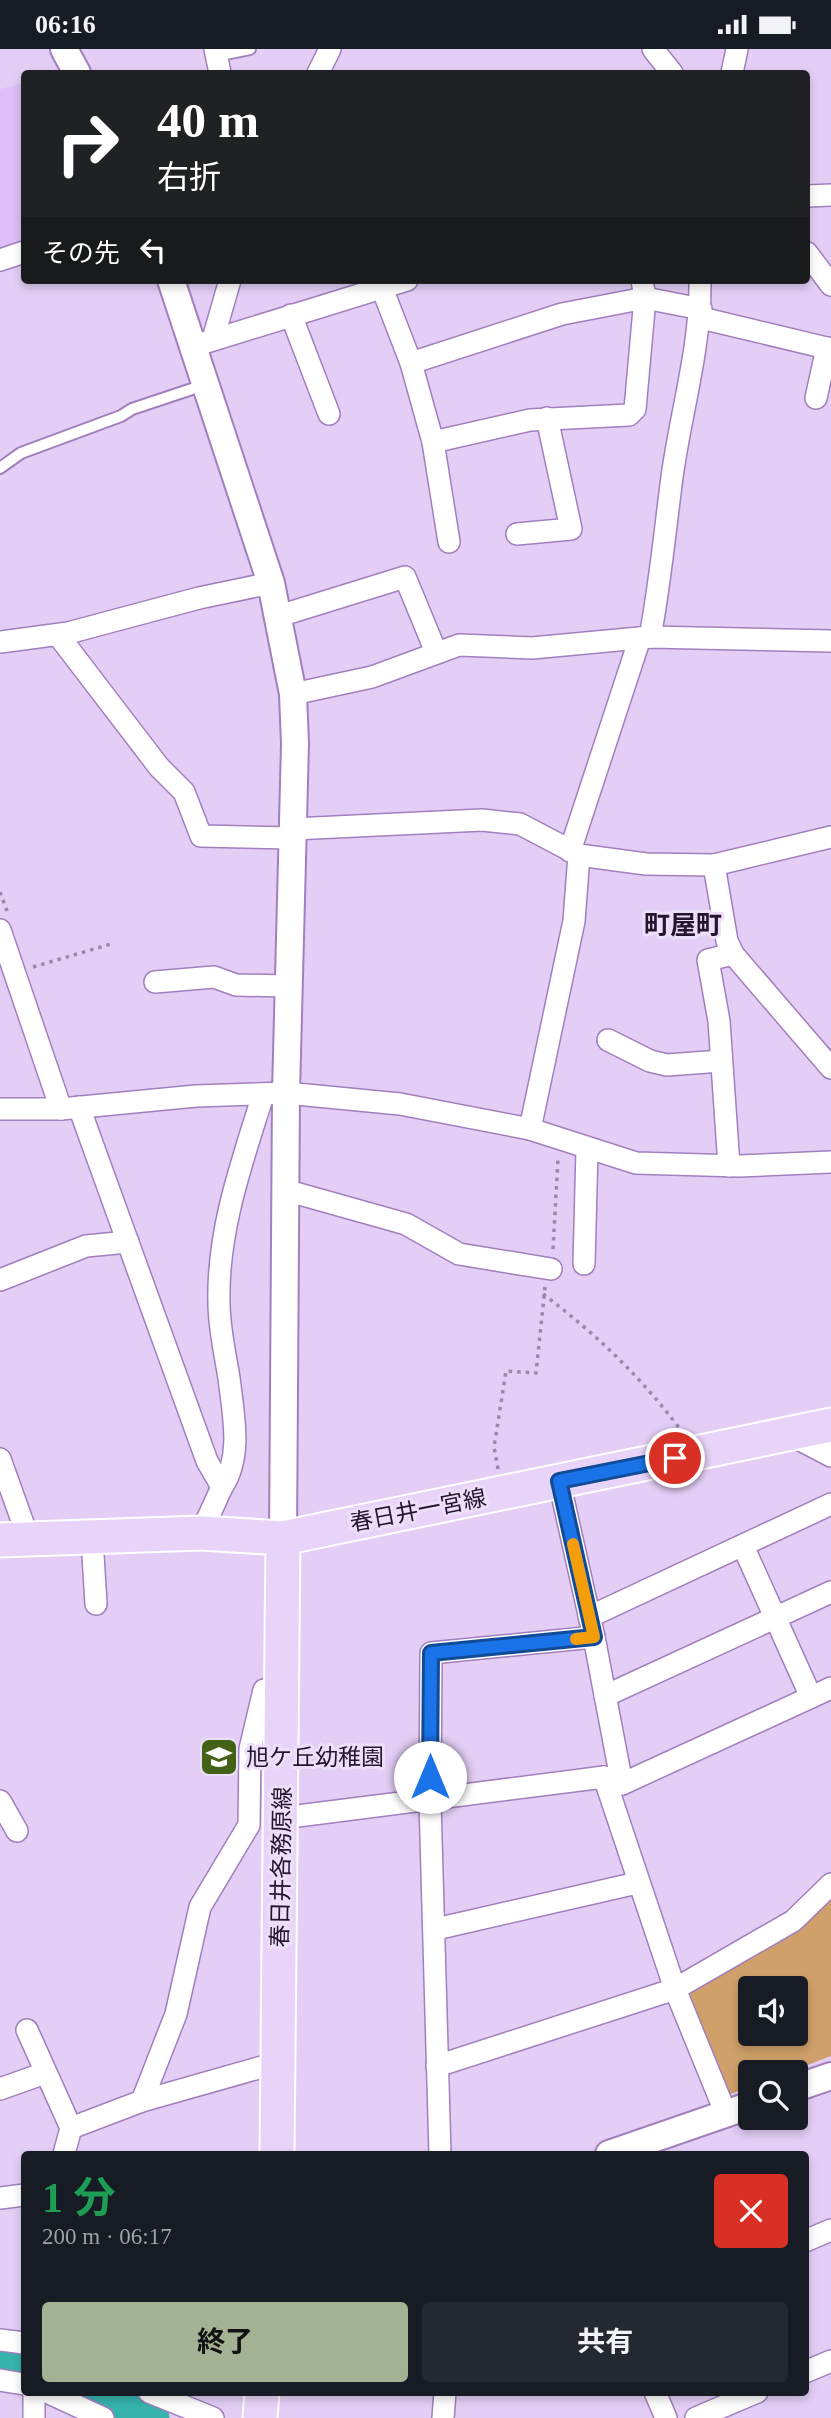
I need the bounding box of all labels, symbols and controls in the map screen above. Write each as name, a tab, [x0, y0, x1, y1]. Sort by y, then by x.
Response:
text: 06:16	[35, 10, 96, 39]
text: 40 m	[157, 93, 259, 148]
icon: right	[42, 98, 133, 189]
text: 右折	[157, 159, 221, 195]
icon: left	[134, 231, 172, 269]
text: その先	[42, 239, 120, 268]
district label: 町屋町	[644, 911, 722, 940]
pin	[645, 1428, 705, 1488]
icon: arrive	[656, 1439, 694, 1477]
street label: 春日井一宮線	[348, 1485, 488, 1536]
school or university icon: 旭ケ丘幼稚園	[198, 1736, 240, 1778]
position arrow	[393, 1740, 467, 1814]
place label: 旭ケ丘幼稚園	[246, 1745, 384, 1770]
street label: 春日井各務原線	[268, 1786, 295, 1948]
map controls	[738, 1976, 808, 2130]
button: sound	[738, 1976, 808, 2046]
button: search	[738, 2060, 808, 2130]
button: close	[714, 2174, 788, 2248]
text: 1 分	[42, 2175, 116, 2221]
text: 200 m · 06:17	[42, 2224, 172, 2249]
button: 終了	[42, 2302, 408, 2382]
button: 共有	[422, 2302, 788, 2382]

